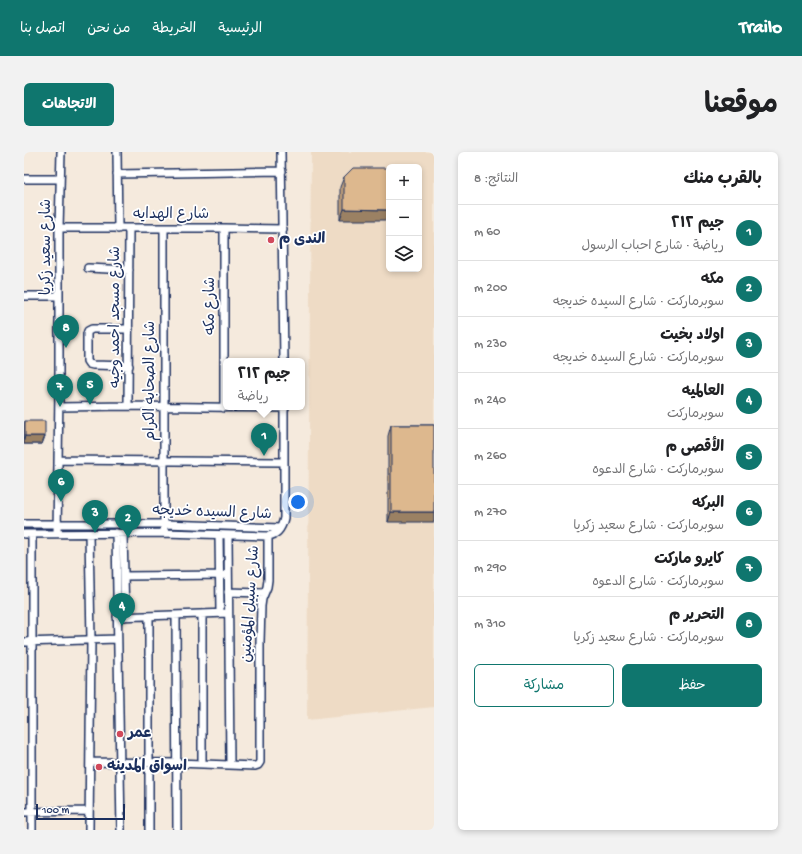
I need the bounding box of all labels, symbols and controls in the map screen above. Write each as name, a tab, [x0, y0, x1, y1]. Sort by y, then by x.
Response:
text: Trailo	[739, 17, 782, 40]
text: اتصل بنا	[20, 21, 65, 38]
text: من نحن	[87, 21, 131, 38]
text: الخريطة	[153, 21, 196, 38]
text: الرئيسية	[218, 21, 262, 38]
button: الاتجاهات	[24, 83, 114, 126]
text: موقعنا	[704, 90, 778, 123]
map controls	[386, 164, 422, 272]
button: +	[386, 164, 422, 200]
text: بالقرب منك	[683, 170, 762, 190]
text: النتائج: 8	[474, 172, 518, 187]
street label: شارع سعيد زكريا	[38, 199, 56, 295]
button: −	[386, 200, 422, 236]
street label: شارع الهدايه	[133, 206, 209, 224]
text: جيم ٢١٢	[671, 215, 724, 233]
text: 60 m	[474, 225, 500, 240]
text: 1	[746, 225, 752, 240]
place label: الندى م	[279, 231, 326, 249]
marker: الندى م	[266, 235, 276, 245]
button: layers	[386, 236, 422, 272]
text: رياضة · شارع احباب الرسول	[582, 239, 724, 254]
street label: شارع مسجد احمد وجيه	[107, 246, 125, 388]
text: مكه	[701, 271, 724, 289]
street label: شارع مكه	[202, 277, 220, 335]
text: 200 m	[474, 281, 507, 296]
text: 2	[746, 281, 752, 296]
text: سوبرماركت · شارع السيده خديجه	[553, 295, 724, 310]
pin: 8	[53, 315, 79, 348]
street label: شارع الصحابه الكرام	[142, 321, 161, 441]
text: اولاد بخيت	[660, 327, 724, 345]
text: 230 m	[474, 337, 507, 352]
text: 3	[746, 337, 752, 352]
text: سوبرماركت · شارع السيده خديجه	[553, 351, 724, 366]
popup	[223, 358, 305, 410]
text: جيم ٢١٢	[238, 366, 290, 384]
pin: 5	[77, 372, 103, 405]
pin: 7	[47, 374, 73, 407]
text: العالميه	[682, 383, 724, 401]
text: رياضة	[238, 390, 269, 405]
text: 240 m	[474, 393, 506, 408]
text: 4	[746, 393, 752, 408]
text: سوبرماركت	[667, 407, 724, 422]
pin: 1	[251, 423, 277, 456]
text: الأقصى م	[666, 439, 724, 457]
text: 260 m	[474, 449, 507, 464]
text: 5	[746, 449, 752, 464]
text: سوبرماركت · شارع الدعوه	[592, 463, 724, 478]
pin: 6	[48, 469, 74, 502]
your location	[288, 492, 308, 512]
text: البركه	[692, 495, 724, 513]
pin: 3	[82, 500, 108, 533]
street label: شارع السيده خديجه	[152, 502, 272, 524]
pin: 2	[115, 505, 141, 538]
text: 270 m	[474, 505, 507, 520]
text: 6	[746, 505, 752, 520]
text: سوبرماركت · شارع سعيد زكريا	[573, 519, 724, 534]
street label: شارع سبيل المؤمنين	[238, 545, 264, 663]
text: كايرو ماركت	[654, 551, 724, 569]
text: 290 m	[474, 561, 507, 576]
text: 7	[746, 561, 752, 576]
text: سوبرماركت · شارع الدعوه	[592, 575, 724, 590]
pin: 4	[109, 593, 135, 626]
text: التحرير م	[669, 607, 724, 625]
text: 310 m	[474, 617, 506, 632]
text: 8	[745, 617, 753, 632]
text: سوبرماركت · شارع سعيد زكريا	[573, 631, 724, 646]
button: مشاركة	[474, 664, 614, 707]
button: حفظ	[622, 664, 762, 707]
place label: عمر	[126, 725, 151, 743]
marker: عمر	[115, 729, 125, 739]
place label: اسواق المدينه	[107, 758, 187, 776]
marker: اسواق المدينه	[94, 762, 104, 772]
scale bar	[36, 802, 125, 821]
text: 100 m	[42, 805, 69, 817]

